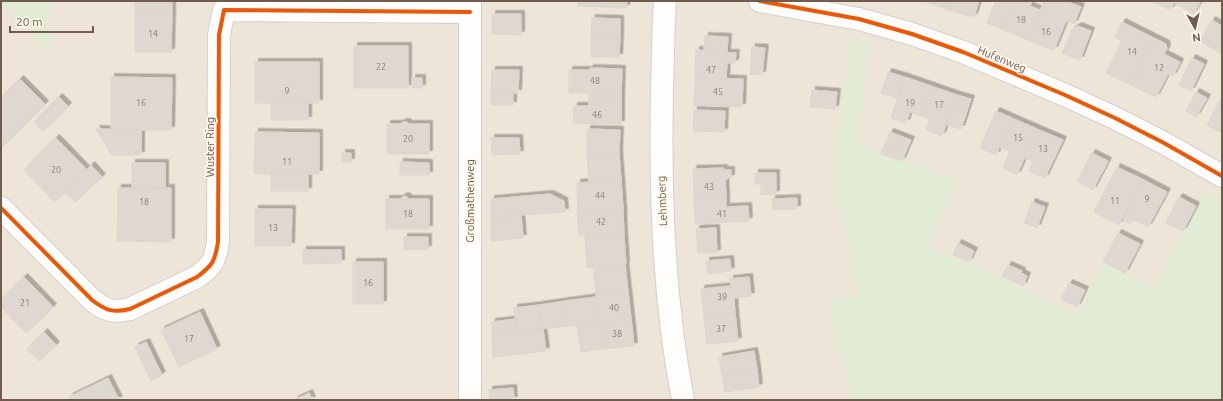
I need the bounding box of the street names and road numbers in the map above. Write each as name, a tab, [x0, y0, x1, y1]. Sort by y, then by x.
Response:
street label: Hufenweg	[976, 43, 1028, 75]
street label: Wuster Ring	[204, 117, 216, 177]
street label: Großmathenweg	[464, 159, 476, 243]
street label: Lehmberg	[655, 176, 669, 226]

